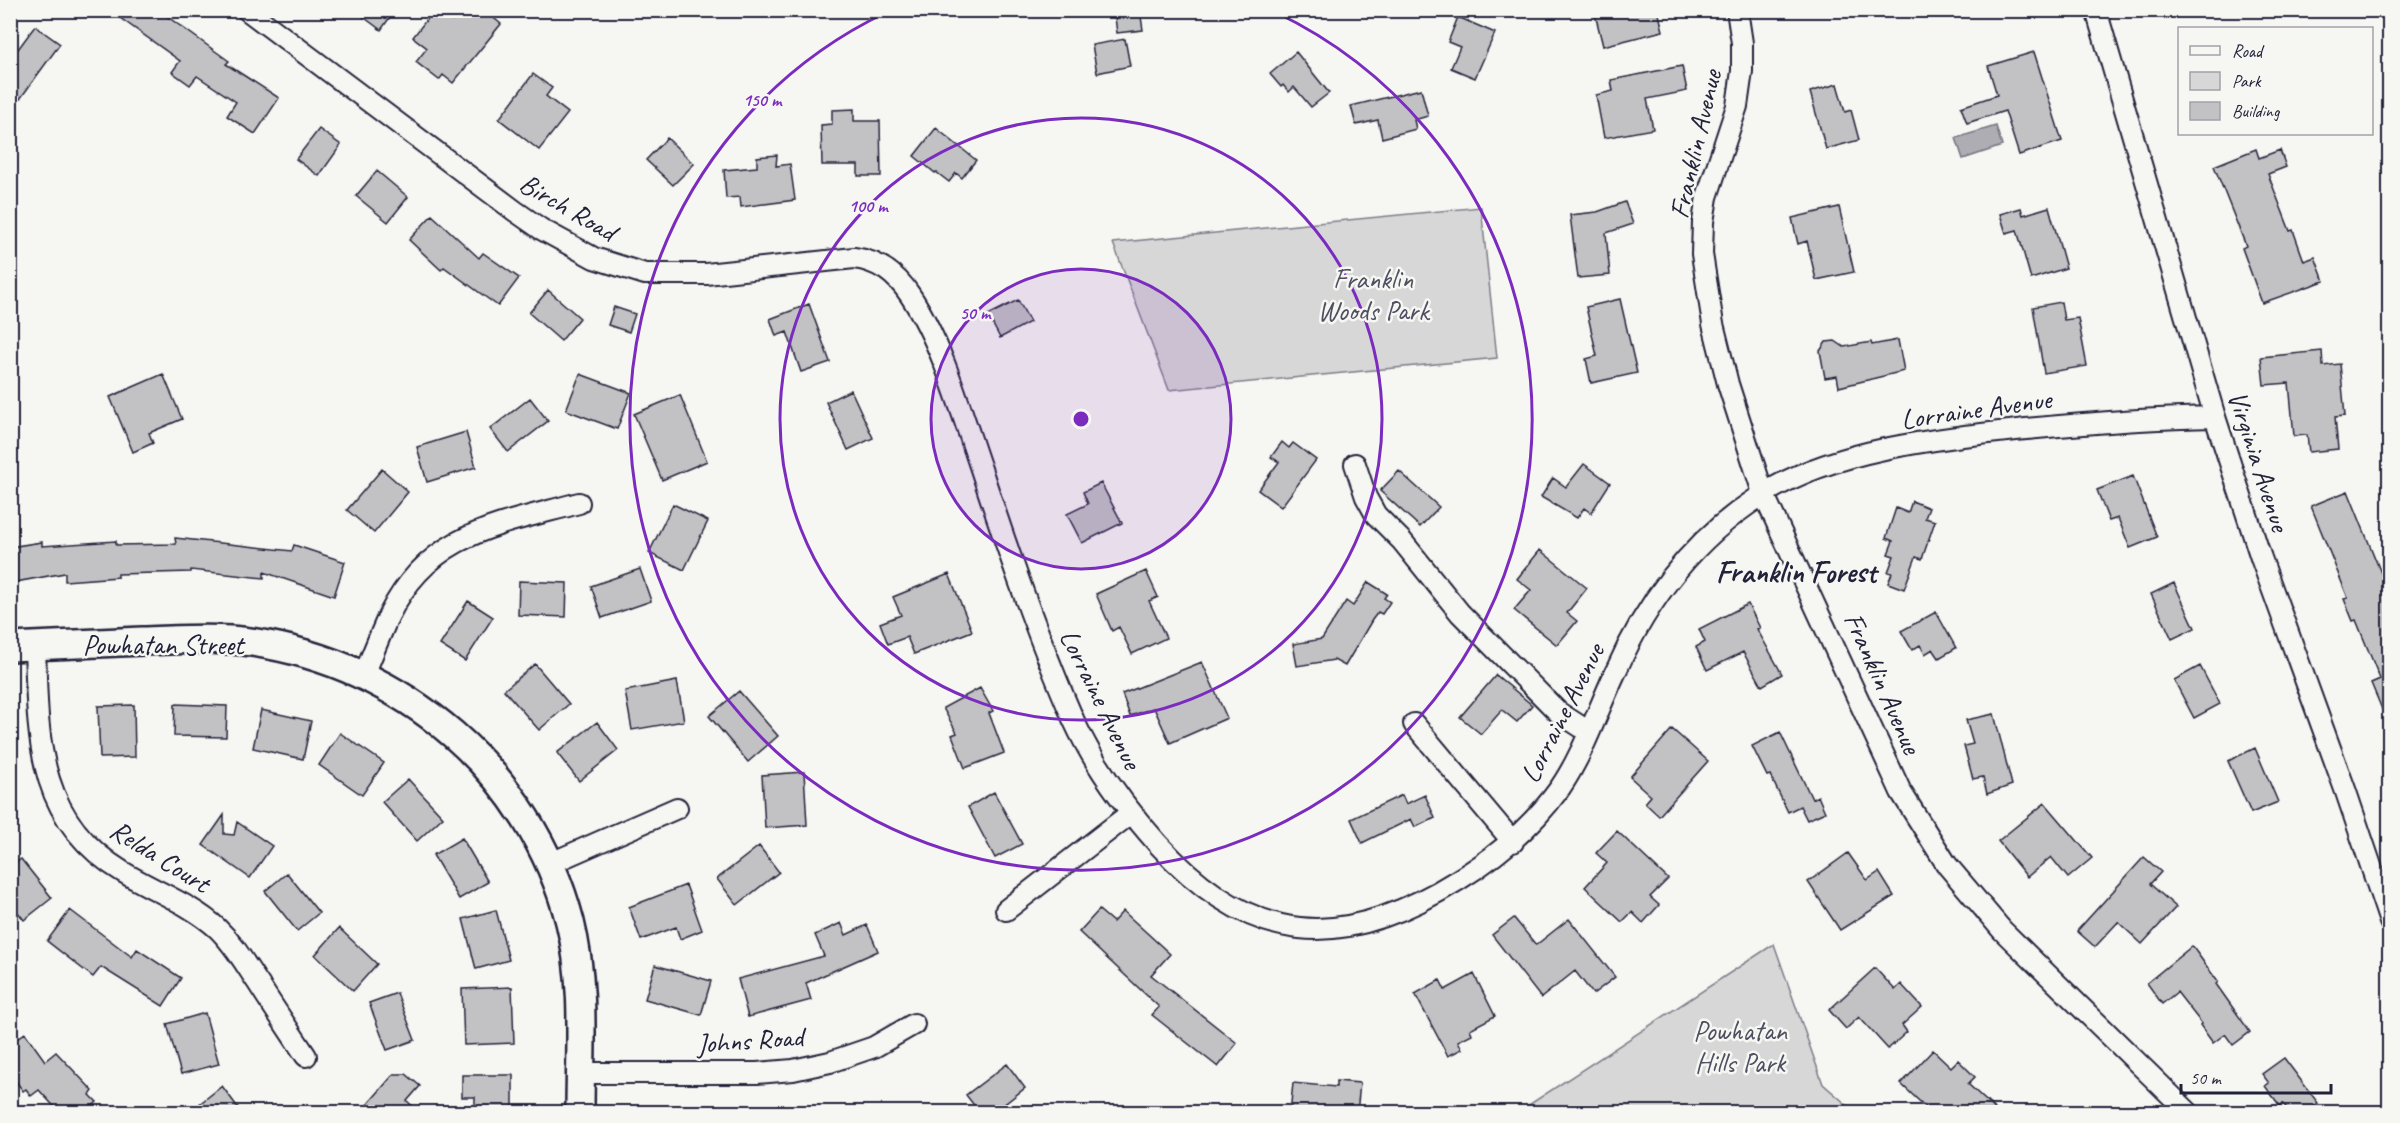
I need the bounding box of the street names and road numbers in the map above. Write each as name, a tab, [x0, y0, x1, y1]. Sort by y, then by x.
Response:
street label: Franklin Avenue	[1661, 65, 1729, 221]
street label: Birch Road	[513, 165, 626, 251]
street label: Lorraine Avenue	[1899, 381, 2055, 437]
street label: Virginia Avenue	[2220, 386, 2299, 537]
street label: Franklin Avenue	[1836, 607, 1930, 761]
street label: Lorraine Avenue	[1052, 623, 1151, 776]
street label: Powhatan Street	[83, 627, 246, 662]
street label: Lorraine Avenue	[1512, 636, 1613, 788]
street label: Relda Court	[104, 812, 219, 902]
street label: Johns Road	[694, 1019, 808, 1061]

